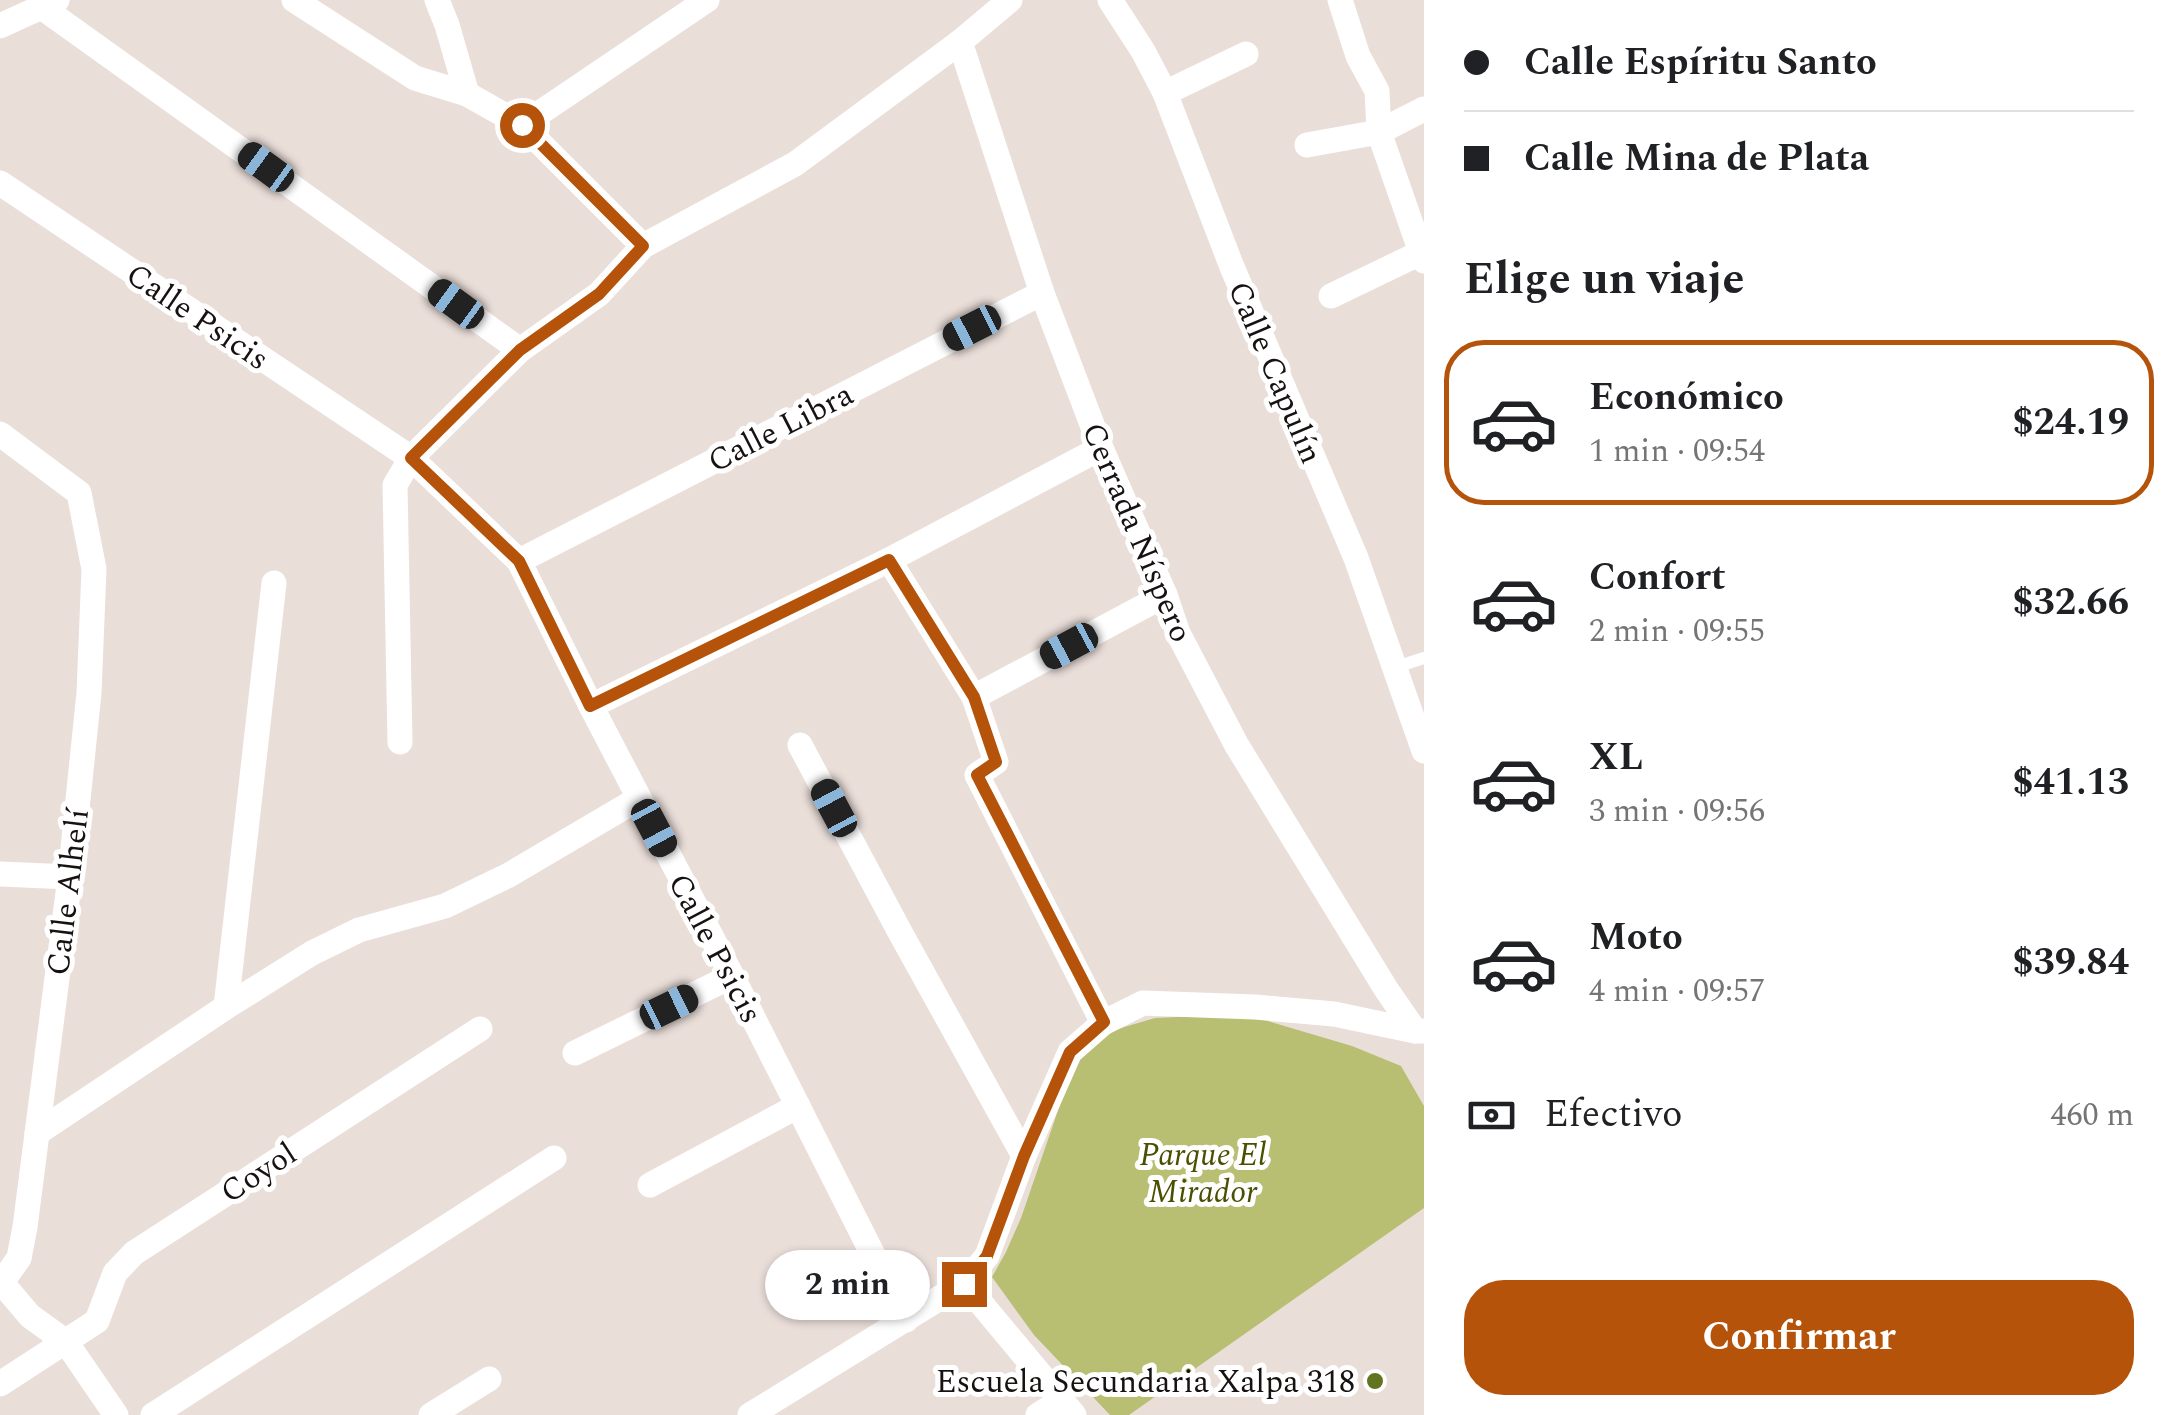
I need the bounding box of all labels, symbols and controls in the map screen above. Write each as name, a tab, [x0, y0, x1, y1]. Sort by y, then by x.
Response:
text: Calle Espíritu Santo	[1524, 34, 1877, 92]
route start	[500, 103, 545, 148]
text: Calle Mina de Plata	[1524, 130, 1869, 188]
car	[233, 137, 299, 197]
text: Elige un viaje	[1464, 245, 1745, 314]
street label: Calle Psicis	[116, 251, 279, 383]
car	[423, 274, 489, 334]
street label: Calle Capulín	[1214, 274, 1335, 471]
car	[938, 301, 1006, 355]
text: Económico	[1589, 369, 1784, 427]
street label: Calle Libra	[699, 371, 862, 486]
icon: car	[1469, 378, 1559, 468]
text: $24.19	[2012, 394, 2129, 452]
street label: Cerrada Níspero	[1068, 415, 1205, 650]
text: 1 min · 09:54	[1589, 427, 1765, 476]
text: Confort	[1589, 549, 1726, 607]
icon: car	[1469, 558, 1559, 648]
text: $32.66	[2012, 574, 2129, 632]
text: 2 min · 09:55	[1589, 607, 1765, 656]
car	[1035, 619, 1103, 673]
text: XL	[1589, 729, 1643, 787]
icon: car	[1469, 738, 1559, 828]
text: $41.13	[2012, 754, 2129, 812]
car	[807, 774, 861, 842]
text: 3 min · 09:56	[1589, 787, 1765, 836]
car	[627, 794, 681, 862]
street label: Calle Alhelí	[34, 804, 103, 978]
street label: Calle Psicis	[655, 865, 775, 1033]
text: Moto	[1589, 909, 1683, 967]
icon: car	[1469, 918, 1559, 1008]
text: $39.84	[2012, 934, 2129, 992]
text: 4 min · 09:57	[1589, 967, 1765, 1016]
car	[635, 980, 703, 1034]
text: Efectivo	[1544, 1086, 1682, 1144]
icon: cash	[1464, 1088, 1519, 1143]
text: 460 m	[2050, 1091, 2134, 1140]
street label: Coyol	[211, 1130, 307, 1216]
park label: Parque El Mirador	[1140, 1131, 1266, 1217]
callout: 2 min	[764, 1249, 929, 1319]
text: 2 min	[805, 1260, 890, 1309]
route end	[942, 1262, 987, 1307]
button: Confirmar	[1464, 1280, 2134, 1395]
place label: Escuela Secundaria Xalpa 318	[936, 1358, 1355, 1407]
marker: Escuela Secundaria Xalpa 318	[1364, 1370, 1386, 1392]

